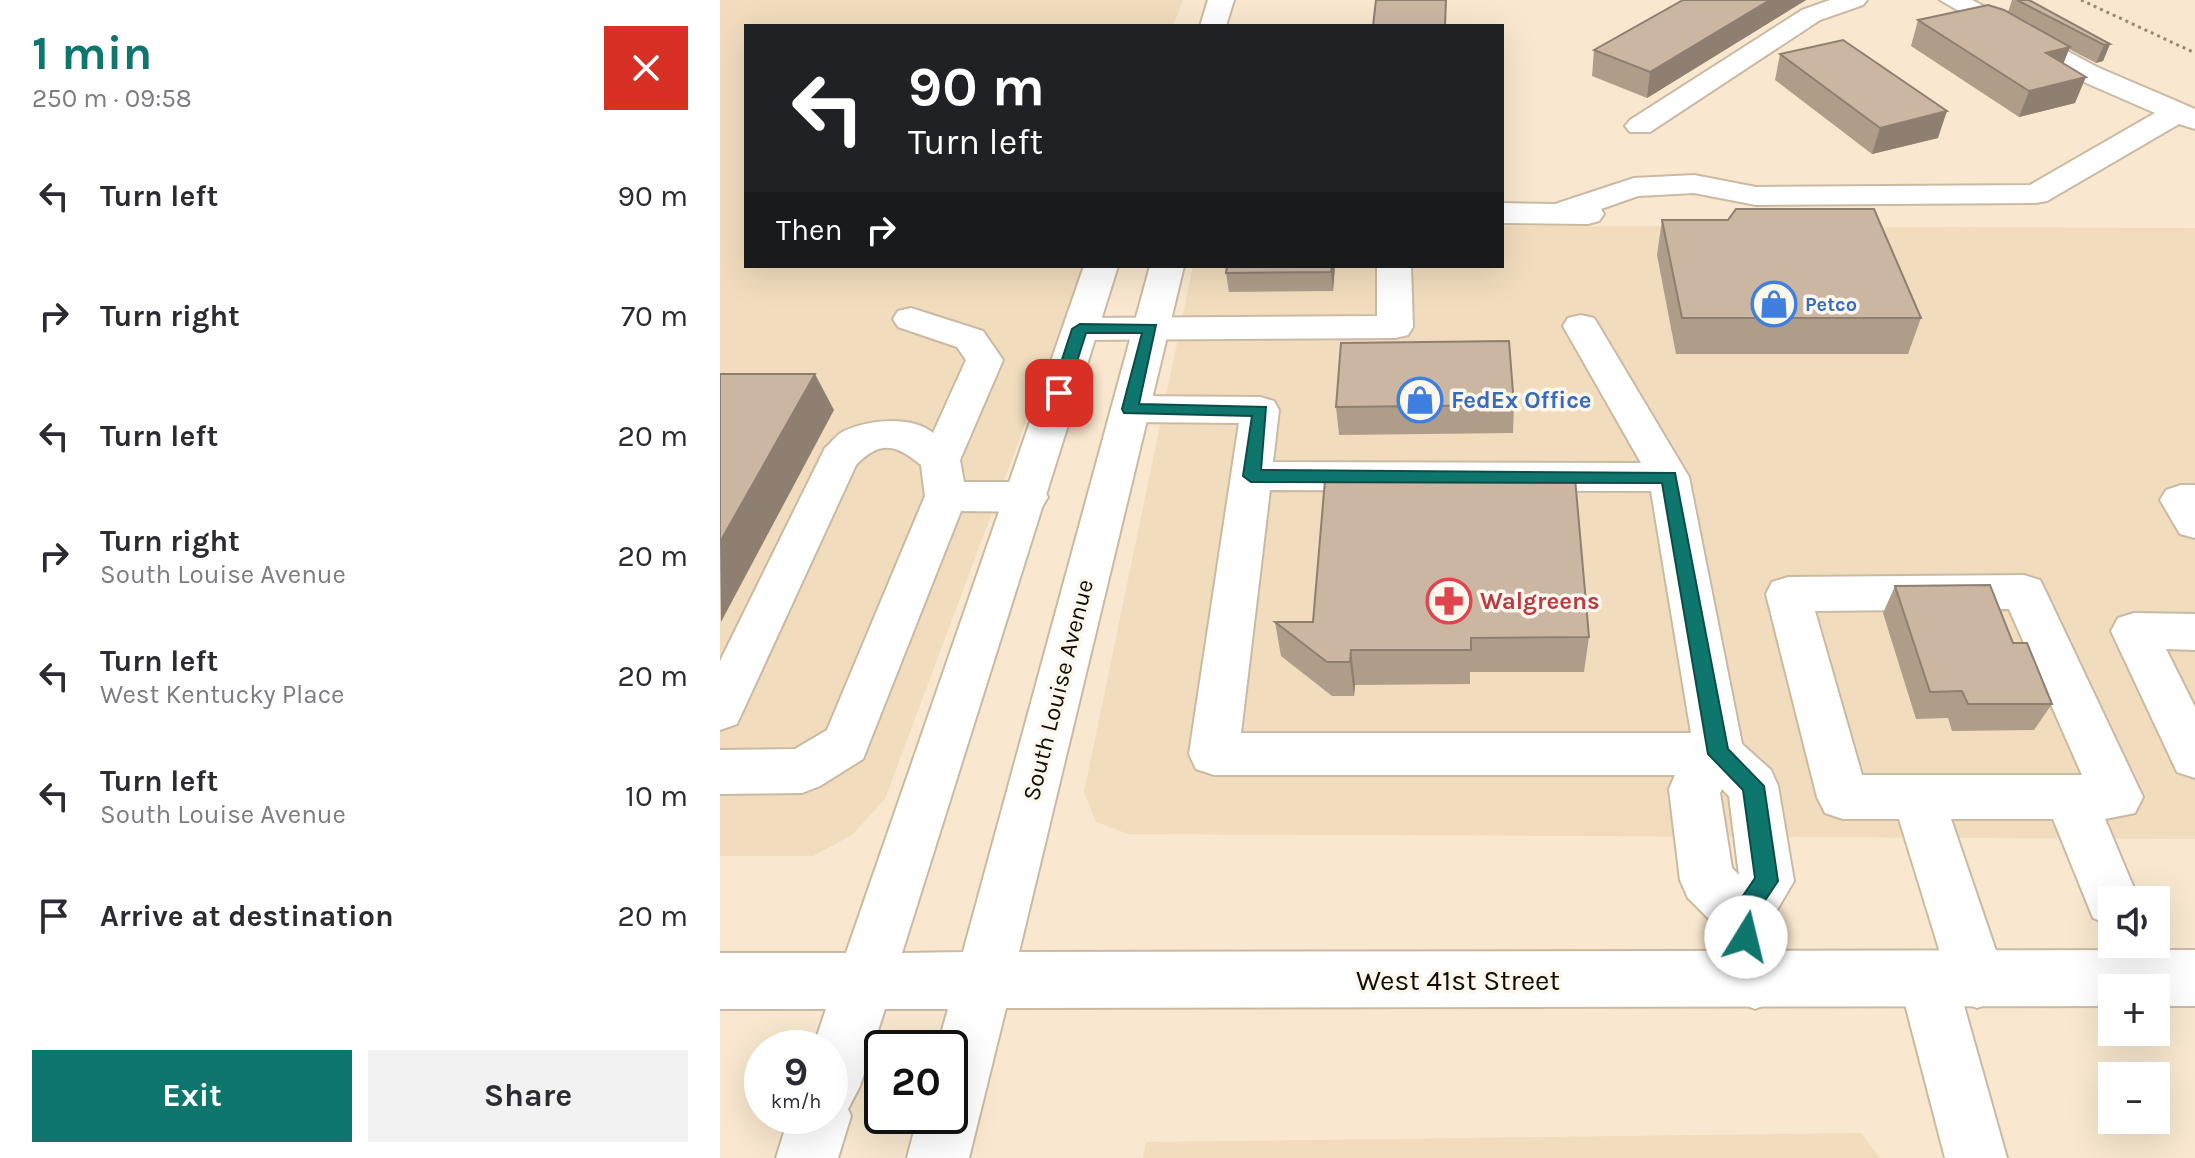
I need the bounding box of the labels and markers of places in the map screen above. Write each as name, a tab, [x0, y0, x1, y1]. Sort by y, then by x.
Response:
shop icon: Petco	[1750, 280, 1798, 328]
place label: Petco	[1805, 293, 1857, 316]
pin	[1025, 359, 1093, 427]
shop icon: FedEx Office	[1396, 376, 1444, 424]
place label: FedEx Office	[1451, 386, 1592, 414]
pharmacy icon: Walgreens	[1425, 577, 1473, 625]
place label: Walgreens	[1480, 587, 1600, 615]

